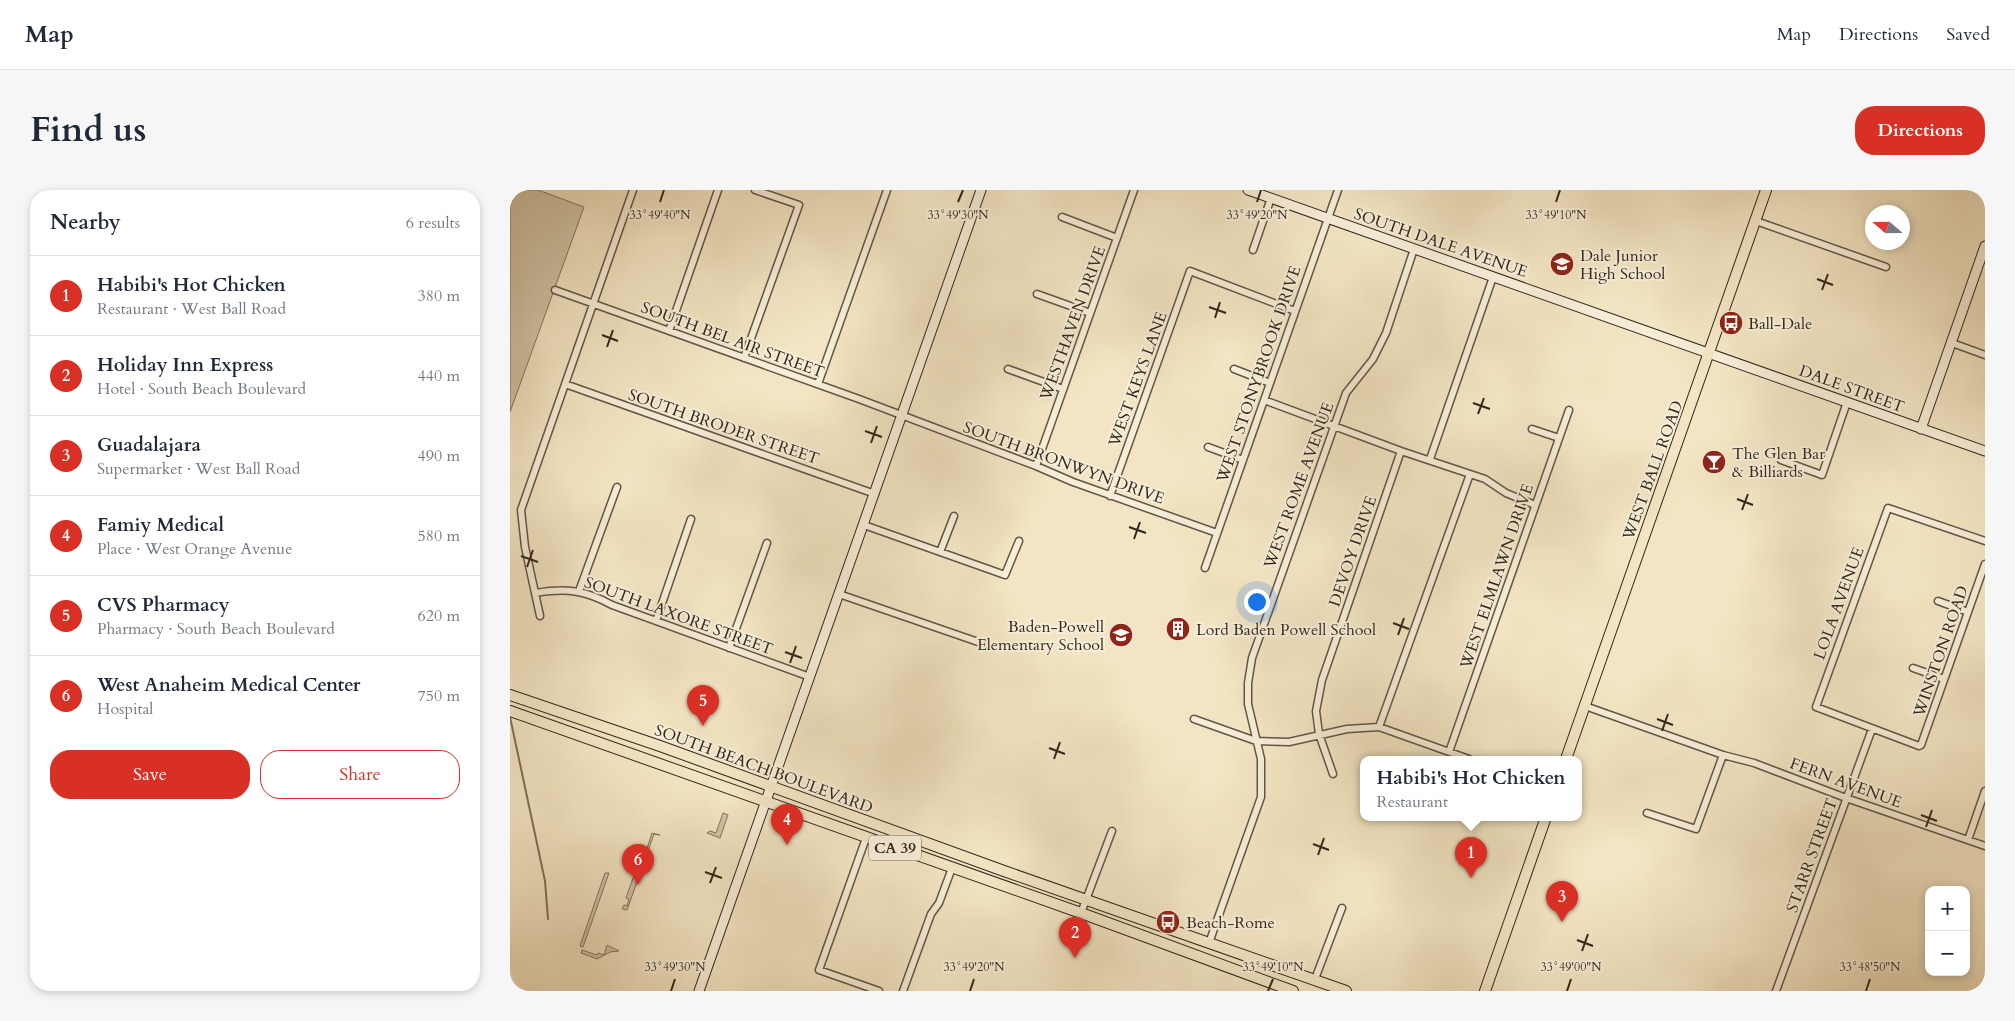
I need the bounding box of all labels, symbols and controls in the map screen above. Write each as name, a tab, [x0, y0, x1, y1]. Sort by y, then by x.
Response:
text: Map	[25, 18, 74, 51]
text: Map	[1777, 22, 1811, 47]
text: Directions	[1839, 22, 1918, 47]
text: Saved	[1946, 22, 1990, 47]
text: Find us	[30, 106, 146, 154]
button: Directions	[1855, 106, 1985, 155]
street label: SOUTH DALE AVENUE	[1351, 203, 1530, 283]
north arrow	[1865, 205, 1910, 250]
text: 33°49'40"N	[630, 207, 691, 223]
text: 33°49'30"N	[928, 207, 989, 223]
text: 33°49'20"N	[1227, 207, 1288, 223]
text: 33°49'10"N	[1526, 207, 1587, 223]
text: Nearby	[50, 208, 121, 237]
text: 6 results	[406, 212, 460, 234]
street label: WESTHAVEN DRIVE	[1034, 243, 1111, 405]
place label: Dale Junior High School	[1580, 245, 1665, 285]
school or university icon: Dale Junior High School	[1549, 251, 1575, 277]
street label: WEST STONYBROOK DRIVE	[1211, 263, 1306, 487]
text: Habibi's Hot Chicken	[97, 272, 286, 298]
text: 1	[62, 285, 70, 307]
text: 380 m	[418, 285, 460, 307]
street label: SOUTH BEL AIR STREET	[638, 296, 828, 383]
text: Restaurant · West Ball Road	[97, 298, 286, 320]
street label: WEST KEYS LANE	[1103, 309, 1173, 451]
bus stop icon: Ball-Dale	[1718, 310, 1744, 336]
place label: Ball-Dale	[1748, 313, 1812, 335]
text: Holiday Inn Express	[97, 352, 273, 378]
street label: DALE STREET	[1796, 360, 1908, 418]
text: 2	[62, 365, 70, 387]
text: 440 m	[418, 365, 460, 387]
text: Hotel · South Beach Boulevard	[97, 378, 306, 400]
street label: SOUTH BRODER STREET	[625, 384, 822, 470]
street label: WEST BALL ROAD	[1617, 398, 1688, 544]
street label: WEST ROME AVENUE	[1258, 399, 1339, 572]
street label: SOUTH BRONWYN DRIVE	[960, 416, 1167, 510]
text: Guadalajara	[97, 432, 201, 458]
place label: The Glen Bar & Billiards	[1732, 443, 1825, 483]
text: 3	[62, 445, 70, 467]
text: 490 m	[418, 445, 460, 467]
bar icon: The Glen Bar & Billiards	[1701, 449, 1727, 475]
text: Supermarket · West Ball Road	[97, 458, 300, 480]
street label: WEST ELMLAWN DRIVE	[1455, 481, 1539, 673]
street label: DEVOY DRIVE	[1324, 493, 1382, 610]
text: Famiy Medical	[97, 512, 224, 538]
text: 4	[62, 525, 70, 547]
text: 580 m	[418, 525, 460, 547]
text: Place · West Orange Avenue	[97, 538, 292, 560]
street label: LOLA AVENUE	[1808, 544, 1870, 663]
street label: SOUTH LAXORE STREET	[581, 572, 776, 660]
street label: WINSTON ROAD	[1908, 583, 1974, 721]
your location	[1244, 589, 1270, 615]
text: CVS Pharmacy	[97, 592, 230, 618]
text: 5	[62, 605, 70, 627]
text: 620 m	[418, 605, 460, 627]
place label: Baden-Powell Elementary School	[977, 616, 1104, 656]
building icon: Lord Baden Powell School	[1165, 616, 1191, 642]
text: Pharmacy · South Beach Boulevard	[97, 618, 335, 640]
place label: Lord Baden Powell School	[1196, 619, 1376, 641]
school or university icon: Baden-Powell Elementary School	[1108, 622, 1134, 648]
text: West Anaheim Medical Center	[97, 672, 360, 698]
text: 6	[62, 685, 70, 707]
text: 750 m	[418, 685, 460, 707]
pin: 5	[687, 685, 719, 726]
text: Hospital	[97, 698, 153, 720]
street label: SOUTH BEACH BOULEVARD	[651, 719, 876, 819]
button: Save	[50, 750, 250, 799]
button: Share	[260, 750, 460, 799]
street label: FERN AVENUE	[1787, 752, 1905, 813]
popup	[1360, 756, 1582, 821]
text: Habibi's Hot Chicken	[1377, 765, 1565, 791]
text: Restaurant	[1377, 791, 1448, 813]
street label: STARR STREET	[1781, 795, 1843, 915]
pin: 4	[771, 804, 803, 845]
road number: CA 39	[869, 836, 921, 860]
pin: 1	[1455, 837, 1487, 878]
pin: 6	[622, 844, 654, 885]
pin: 3	[1546, 881, 1578, 922]
map controls	[1925, 886, 1970, 976]
button: +	[1925, 886, 1970, 931]
bus stop icon: Beach-Rome	[1155, 909, 1181, 935]
place label: Beach-Rome	[1186, 912, 1275, 934]
pin: 2	[1059, 917, 1091, 958]
button: −	[1925, 931, 1970, 976]
text: 33°49'30"N	[645, 959, 706, 975]
text: 33°49'20"N	[944, 959, 1005, 975]
text: 33°49'10"N	[1243, 959, 1304, 975]
text: 33°49'00"N	[1541, 959, 1602, 975]
text: 33°48'50"N	[1840, 959, 1901, 975]

